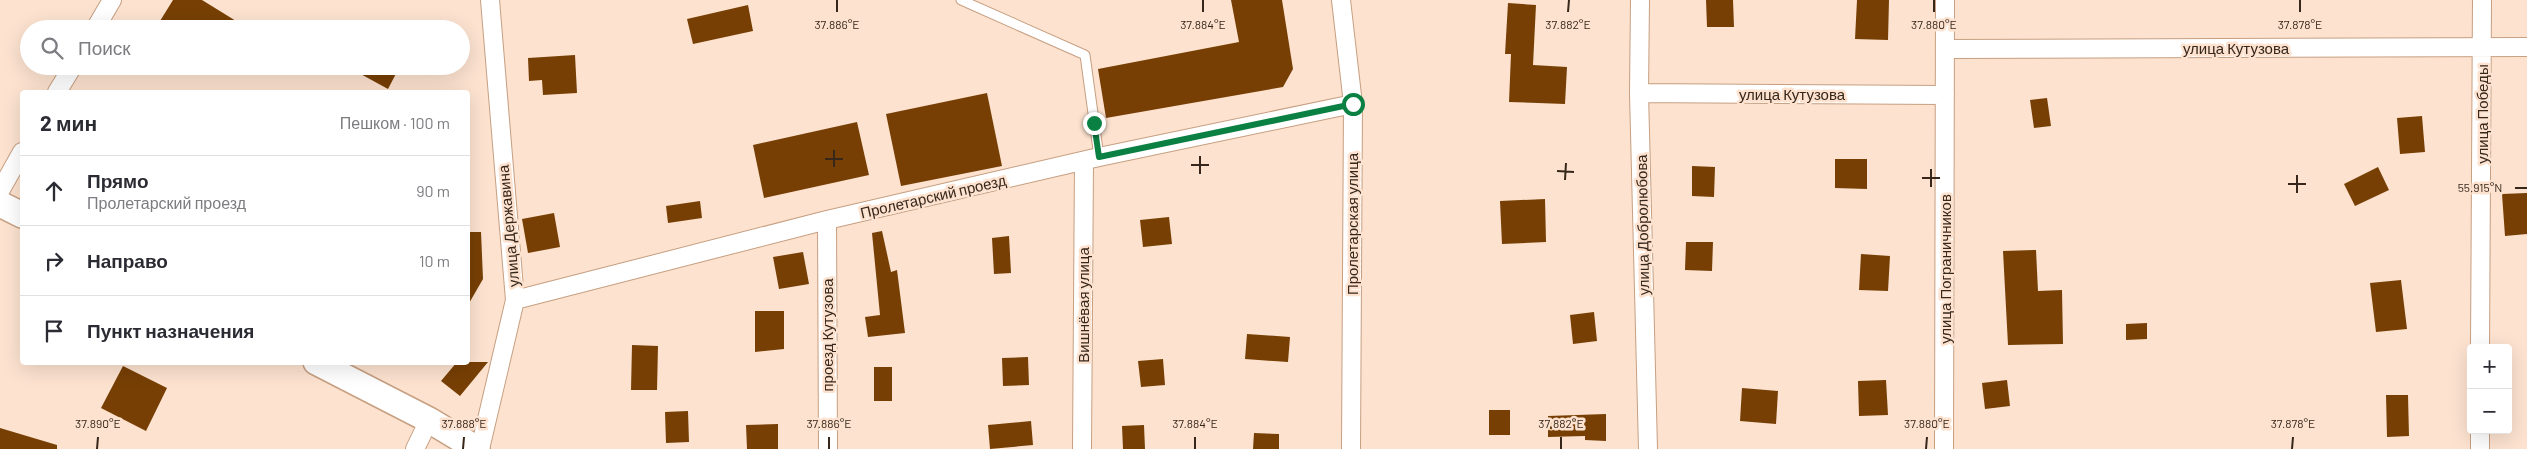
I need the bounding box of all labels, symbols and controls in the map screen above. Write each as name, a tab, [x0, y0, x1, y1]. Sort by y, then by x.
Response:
text: 37.886°E	[814, 17, 860, 31]
text: 37.884°E	[1180, 17, 1226, 31]
text: 37.882°E	[1545, 17, 1591, 31]
text: 37.880°E	[1911, 17, 1957, 31]
text: 37.878°E	[2278, 17, 2322, 31]
search box	[20, 20, 470, 75]
icon: search	[38, 34, 66, 62]
text: Поиск	[78, 36, 131, 59]
street label: улица Кутузова	[2183, 39, 2290, 57]
street label: улица Победы	[2473, 64, 2491, 164]
street label: улица Кутузова	[1739, 85, 1846, 103]
route start	[1342, 93, 1365, 116]
text: 2 мин	[40, 110, 97, 135]
route end	[1083, 112, 1106, 135]
text: Пешком · 100 m	[340, 113, 450, 132]
street label: Пролетарская улица	[1343, 152, 1361, 295]
street label: улица Добролюбова	[1632, 154, 1652, 296]
street label: улица Державина	[494, 164, 522, 288]
text: Прямо	[87, 169, 149, 192]
street label: Пролетарский проезд	[858, 170, 1008, 222]
icon: ahead	[40, 177, 68, 205]
text: 55.915°N	[2458, 180, 2502, 194]
text: 90 m	[416, 181, 450, 200]
text: Пролетарский проезд	[87, 193, 246, 212]
street label: улица Пограничников	[1936, 194, 1954, 344]
icon: right	[40, 247, 68, 275]
street label: Вишнёвая улица	[1074, 247, 1092, 363]
text: Направо	[87, 249, 168, 272]
text: 10 m	[419, 251, 450, 270]
street label: проезд Кутузова	[818, 278, 836, 392]
icon: arrive	[40, 317, 68, 345]
text: Пункт назначения	[87, 319, 254, 342]
map controls	[2467, 344, 2512, 434]
button: +	[2467, 344, 2512, 389]
button: −	[2467, 389, 2512, 434]
text: 37.890°E	[75, 416, 121, 430]
text: 37.888°E	[441, 416, 487, 430]
text: 37.886°E	[806, 416, 852, 430]
text: 37.884°E	[1172, 416, 1218, 430]
text: 37.882°E	[1538, 416, 1584, 430]
text: 37.880°E	[1904, 416, 1950, 430]
text: 37.878°E	[2271, 416, 2315, 430]

